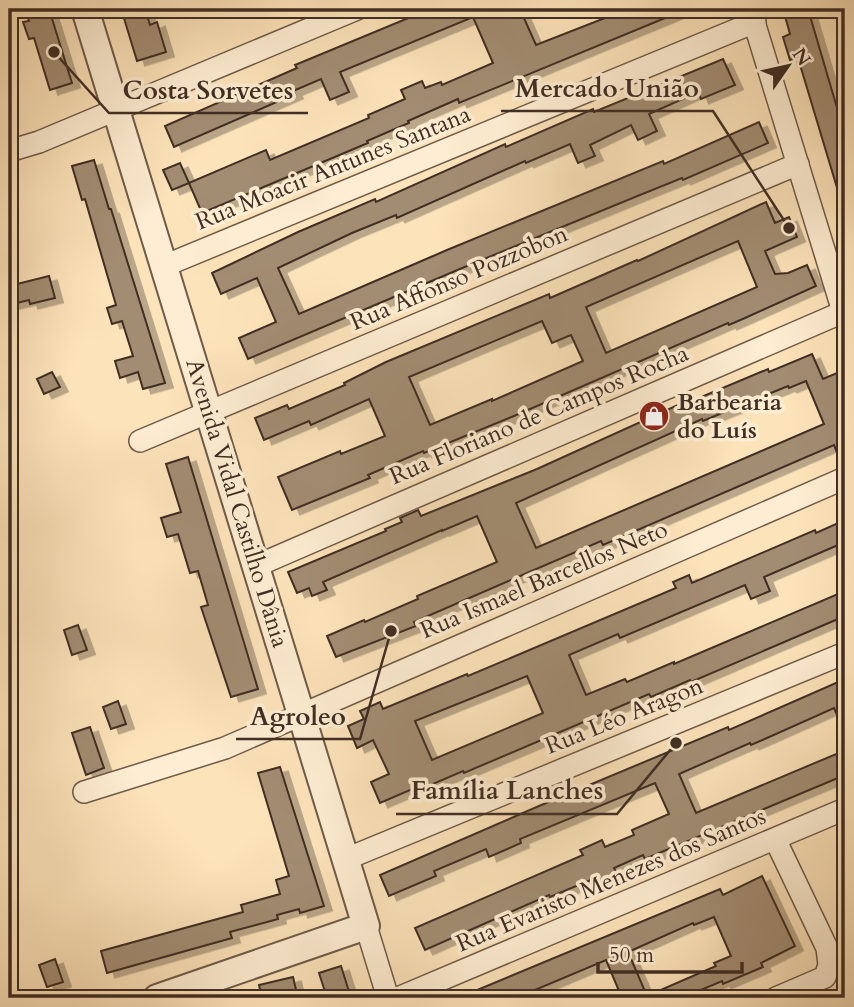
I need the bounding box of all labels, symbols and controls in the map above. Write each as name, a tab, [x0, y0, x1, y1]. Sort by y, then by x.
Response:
north arrow	[752, 32, 822, 102]
text: N	[786, 43, 817, 72]
callout: Mercado União	[501, 64, 713, 111]
callout: Costa Sorvetes	[109, 66, 308, 113]
text: Mercado União	[515, 71, 699, 106]
text: Costa Sorvetes	[123, 73, 293, 108]
street label: Rua Moacir Antunes Santana	[191, 97, 476, 238]
street label: Rua Affonso Pozzobon	[345, 217, 573, 339]
street label: Rua Floriano de Campos Rocha	[384, 337, 694, 493]
street label: Avenida Vidal Castilho Dânia	[177, 354, 297, 652]
place label: Barbearia do Luís	[677, 386, 782, 447]
shop icon: Barbearia do Luís	[637, 399, 671, 433]
street label: Rua Ismael Barcellos Neto	[415, 513, 673, 647]
street label: Rua Léo Aragon	[540, 669, 708, 763]
callout: Agroleo	[236, 692, 360, 739]
text: Agroleo	[250, 699, 346, 734]
callout: Família Lanches	[396, 767, 617, 814]
text: Família Lanches	[411, 773, 603, 808]
street label: Rua Evaristo Menezes dos Santos	[451, 800, 771, 960]
scale bar	[598, 930, 742, 974]
text: 50 m	[609, 941, 654, 970]

